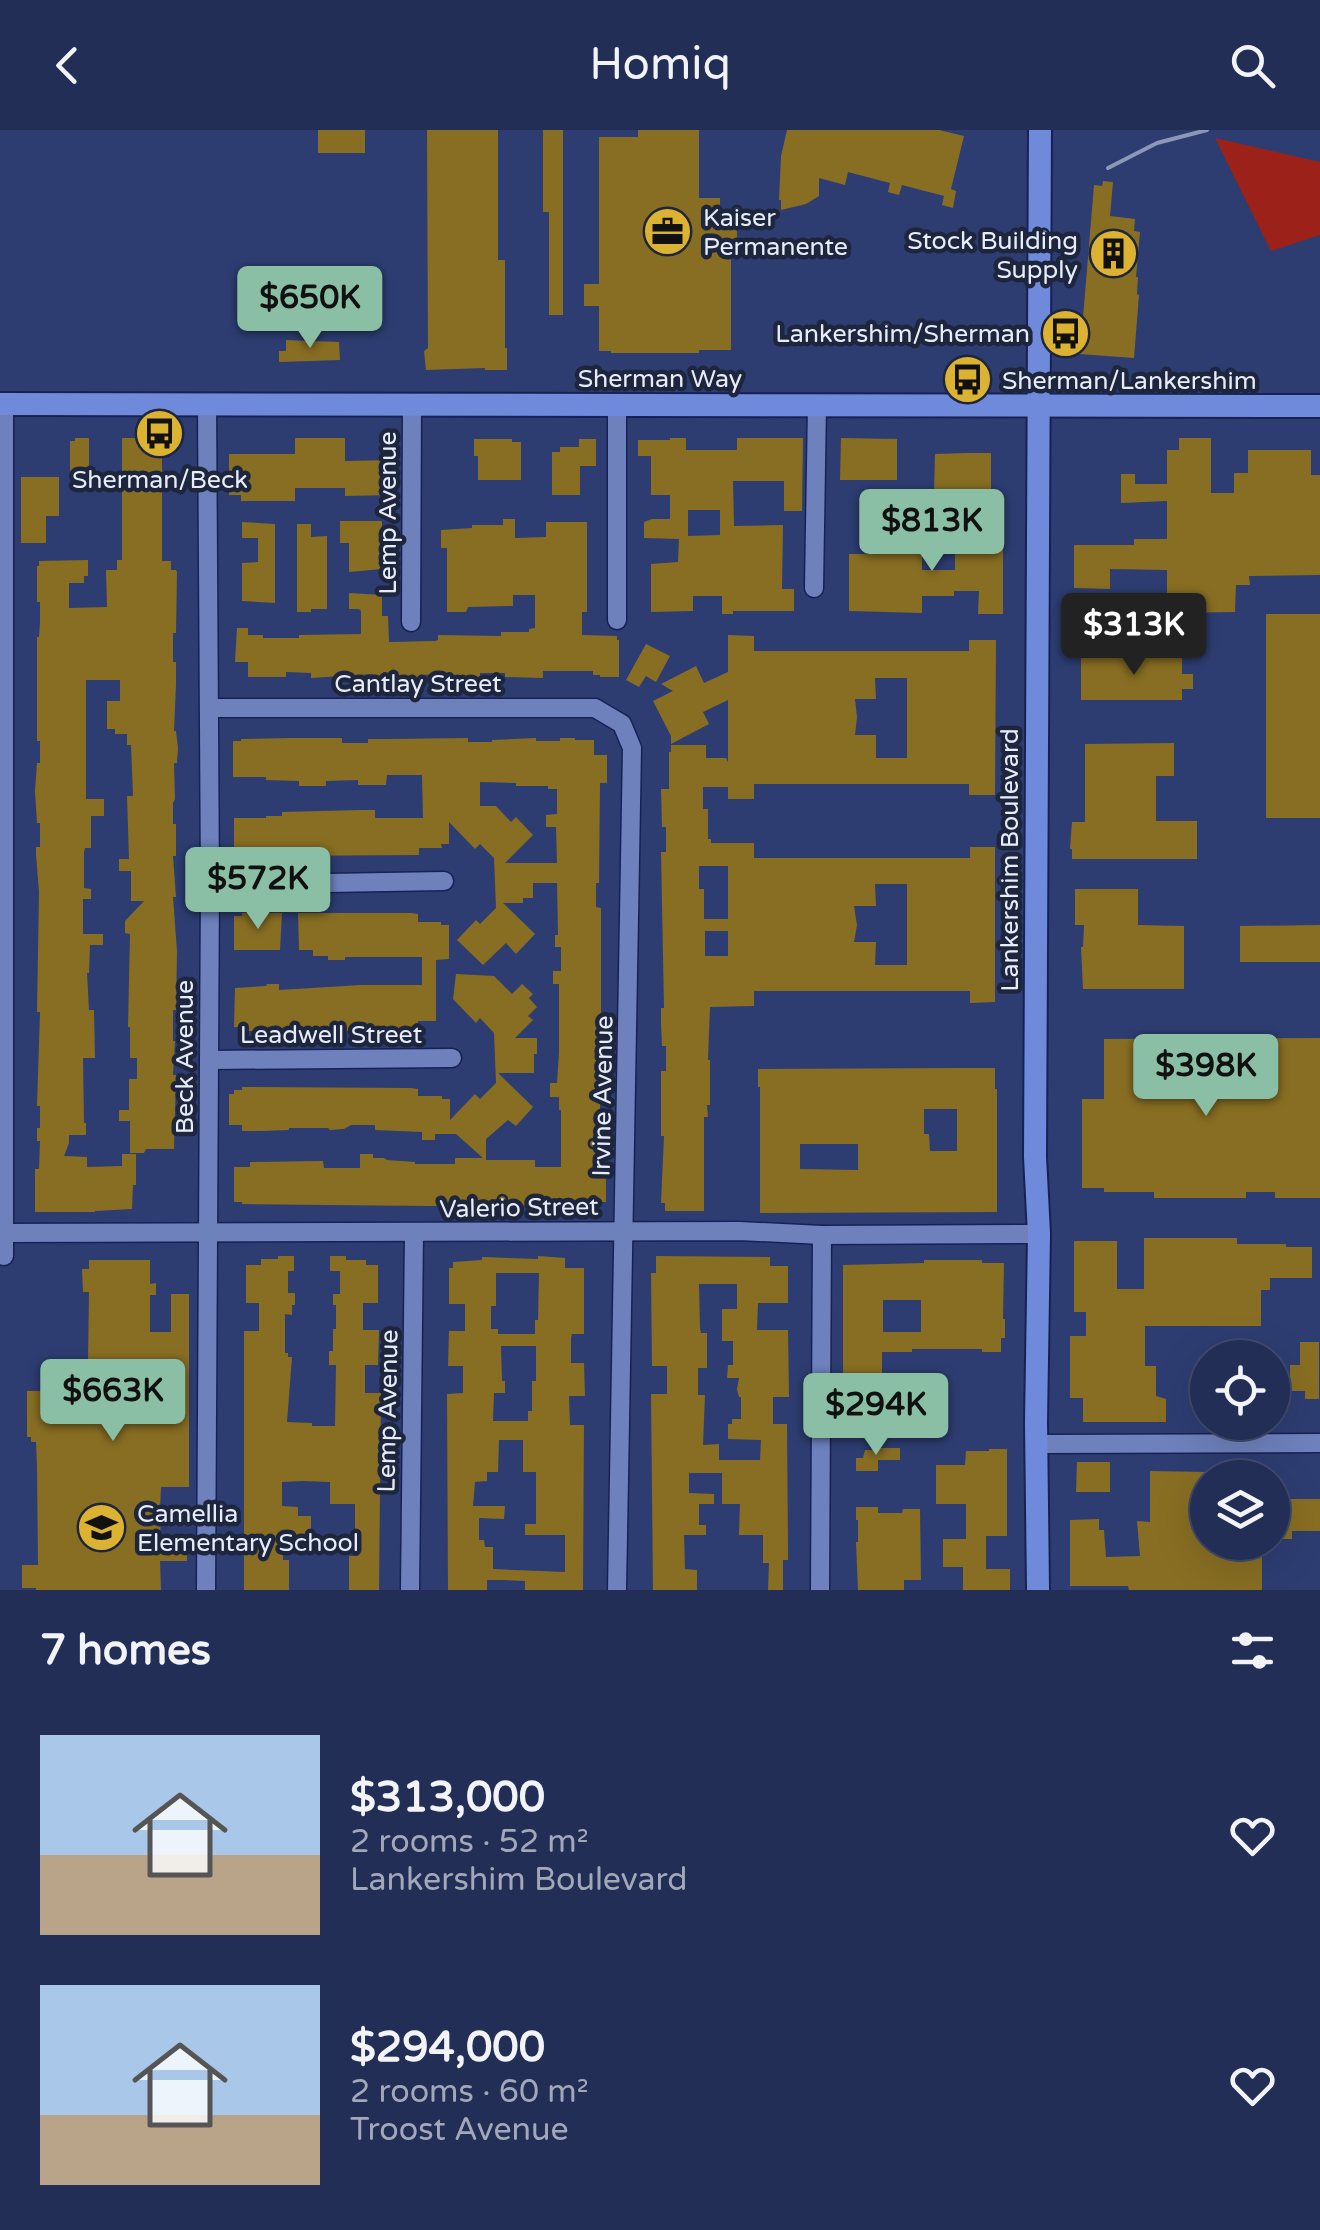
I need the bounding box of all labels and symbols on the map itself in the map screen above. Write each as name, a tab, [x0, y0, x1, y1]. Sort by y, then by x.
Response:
place label: Kaiser Permanente	[703, 203, 848, 262]
office icon: Kaiser Permanente	[642, 205, 694, 257]
place label: Stock Building Supply	[907, 226, 1078, 285]
building icon: Stock Building Supply	[1087, 228, 1139, 280]
pin: $650K	[240, 266, 380, 351]
bus stop icon: Lankershim/Sherman	[1039, 307, 1091, 359]
place label: Lankershim/Sherman	[775, 319, 1030, 349]
bus stop icon: Sherman/Lankershim	[941, 354, 993, 406]
street label: Sherman Way	[578, 364, 742, 394]
place label: Sherman/Lankershim	[1002, 366, 1257, 396]
bus stop icon: Sherman/Beck	[134, 407, 186, 459]
street label: Lemp Avenue	[373, 431, 403, 595]
place label: Sherman/Beck	[72, 465, 248, 495]
pin: $813K	[862, 489, 1002, 574]
pin: $313K	[1064, 593, 1204, 678]
street label: Cantlay Street	[334, 669, 502, 699]
street label: Lankershim Boulevard	[995, 728, 1025, 992]
pin: $572K	[188, 847, 328, 932]
street label: Beck Avenue	[170, 980, 200, 1134]
street label: Irvine Avenue	[587, 1015, 619, 1177]
street label: Leadwell Street	[240, 1020, 423, 1050]
pin: $398K	[1136, 1034, 1276, 1119]
street label: Valerio Street	[439, 1192, 599, 1224]
street label: Lemp Avenue	[372, 1329, 404, 1493]
pin: $663K	[43, 1359, 183, 1444]
pin: $294K	[806, 1373, 946, 1458]
place label: Camellia Elementary School	[137, 1499, 359, 1558]
school or university icon: Camellia Elementary School	[76, 1501, 128, 1553]

